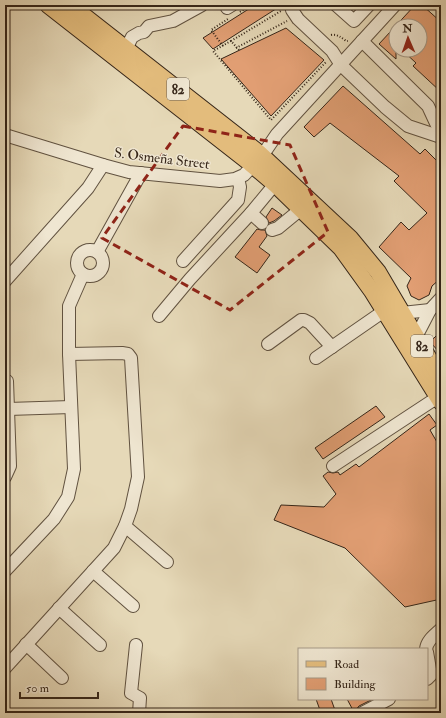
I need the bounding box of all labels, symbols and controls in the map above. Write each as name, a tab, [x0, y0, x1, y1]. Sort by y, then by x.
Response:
north arrow	[388, 18, 428, 58]
text: N	[402, 22, 414, 35]
road number: 82	[167, 78, 189, 100]
street label: S. Osmeña Street	[113, 144, 211, 173]
road number: 82	[411, 335, 433, 357]
legend	[298, 648, 428, 700]
text: Road	[334, 657, 359, 672]
scale bar	[20, 674, 98, 700]
text: Building	[334, 677, 377, 692]
text: 50 m	[26, 681, 50, 696]

